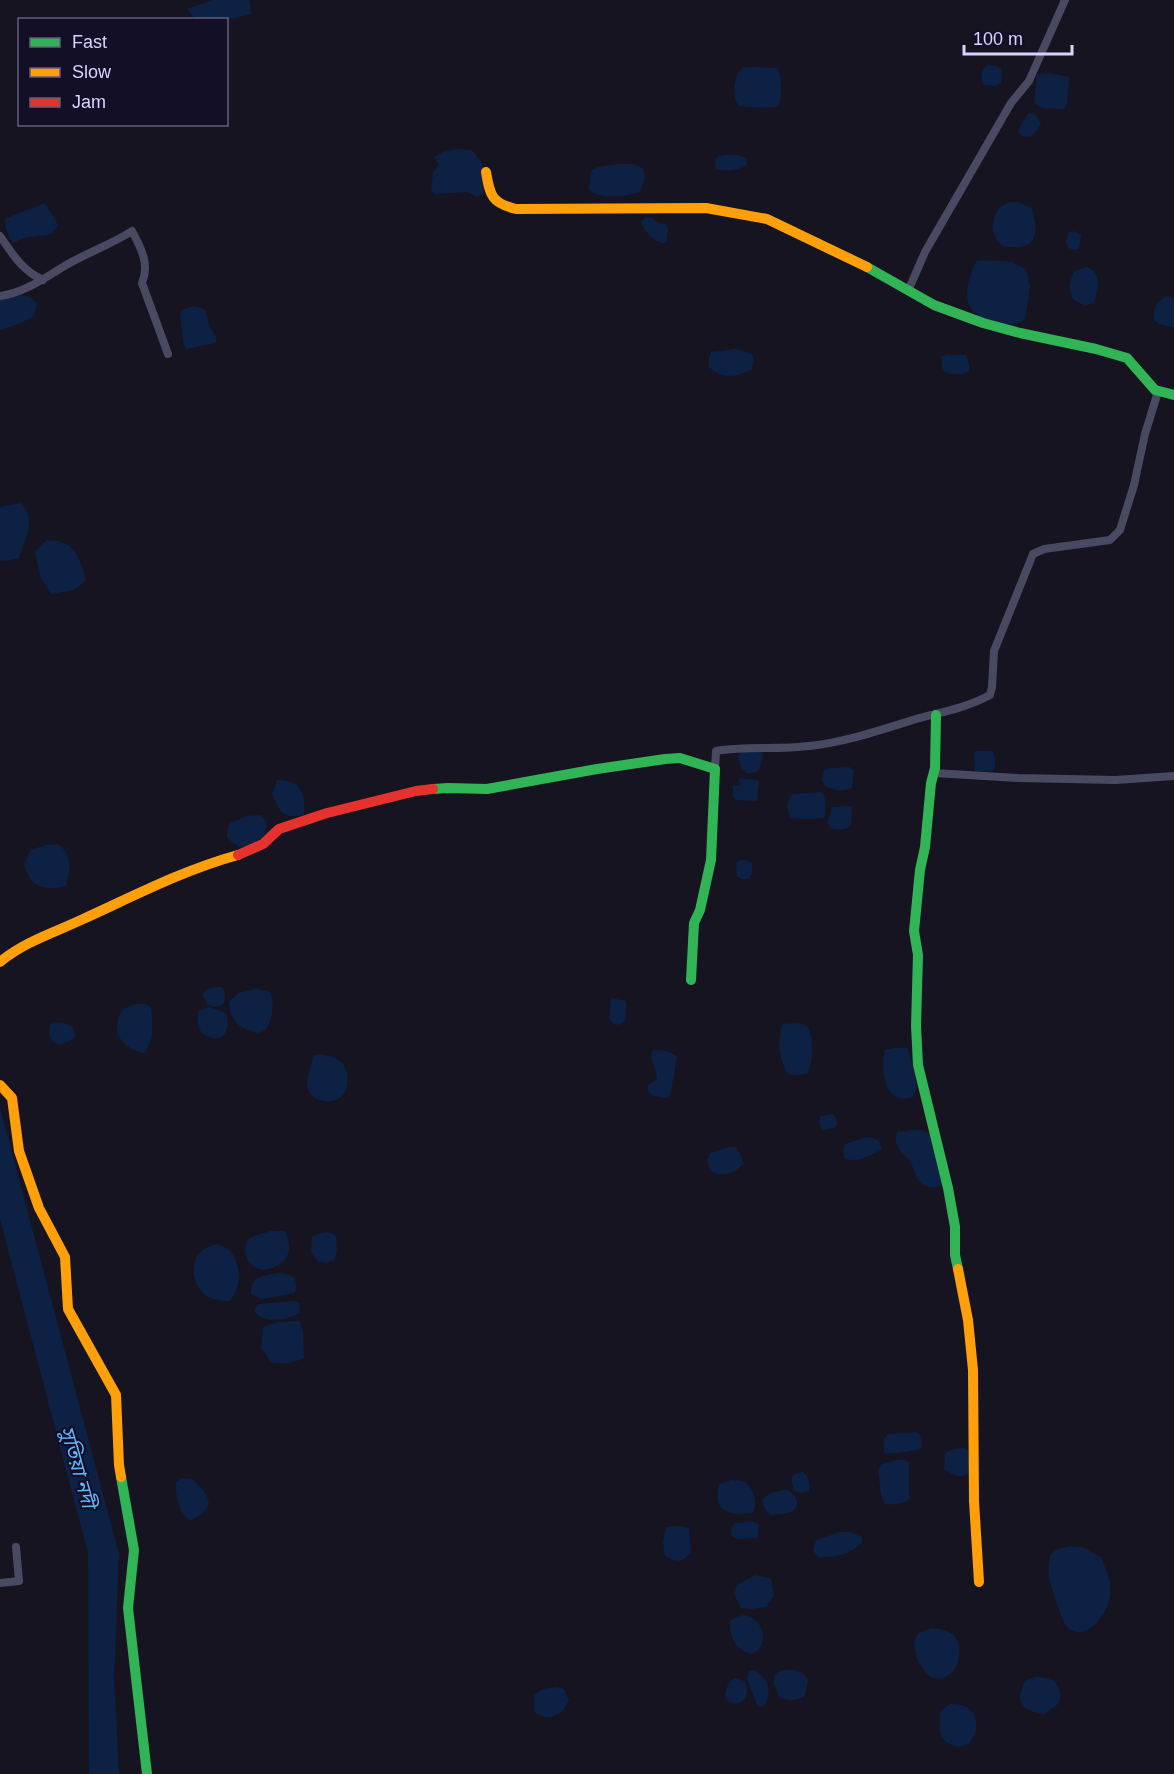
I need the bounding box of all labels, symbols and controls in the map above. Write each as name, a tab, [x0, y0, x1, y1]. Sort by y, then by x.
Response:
legend	[18, 18, 228, 126]
scale bar	[964, 18, 1072, 56]
text: 100 m	[973, 29, 1023, 49]
text: Fast	[72, 32, 107, 52]
text: Slow	[72, 62, 112, 82]
text: Jam	[72, 92, 106, 112]
water label: সুতিয়া নদী	[55, 1423, 102, 1514]

